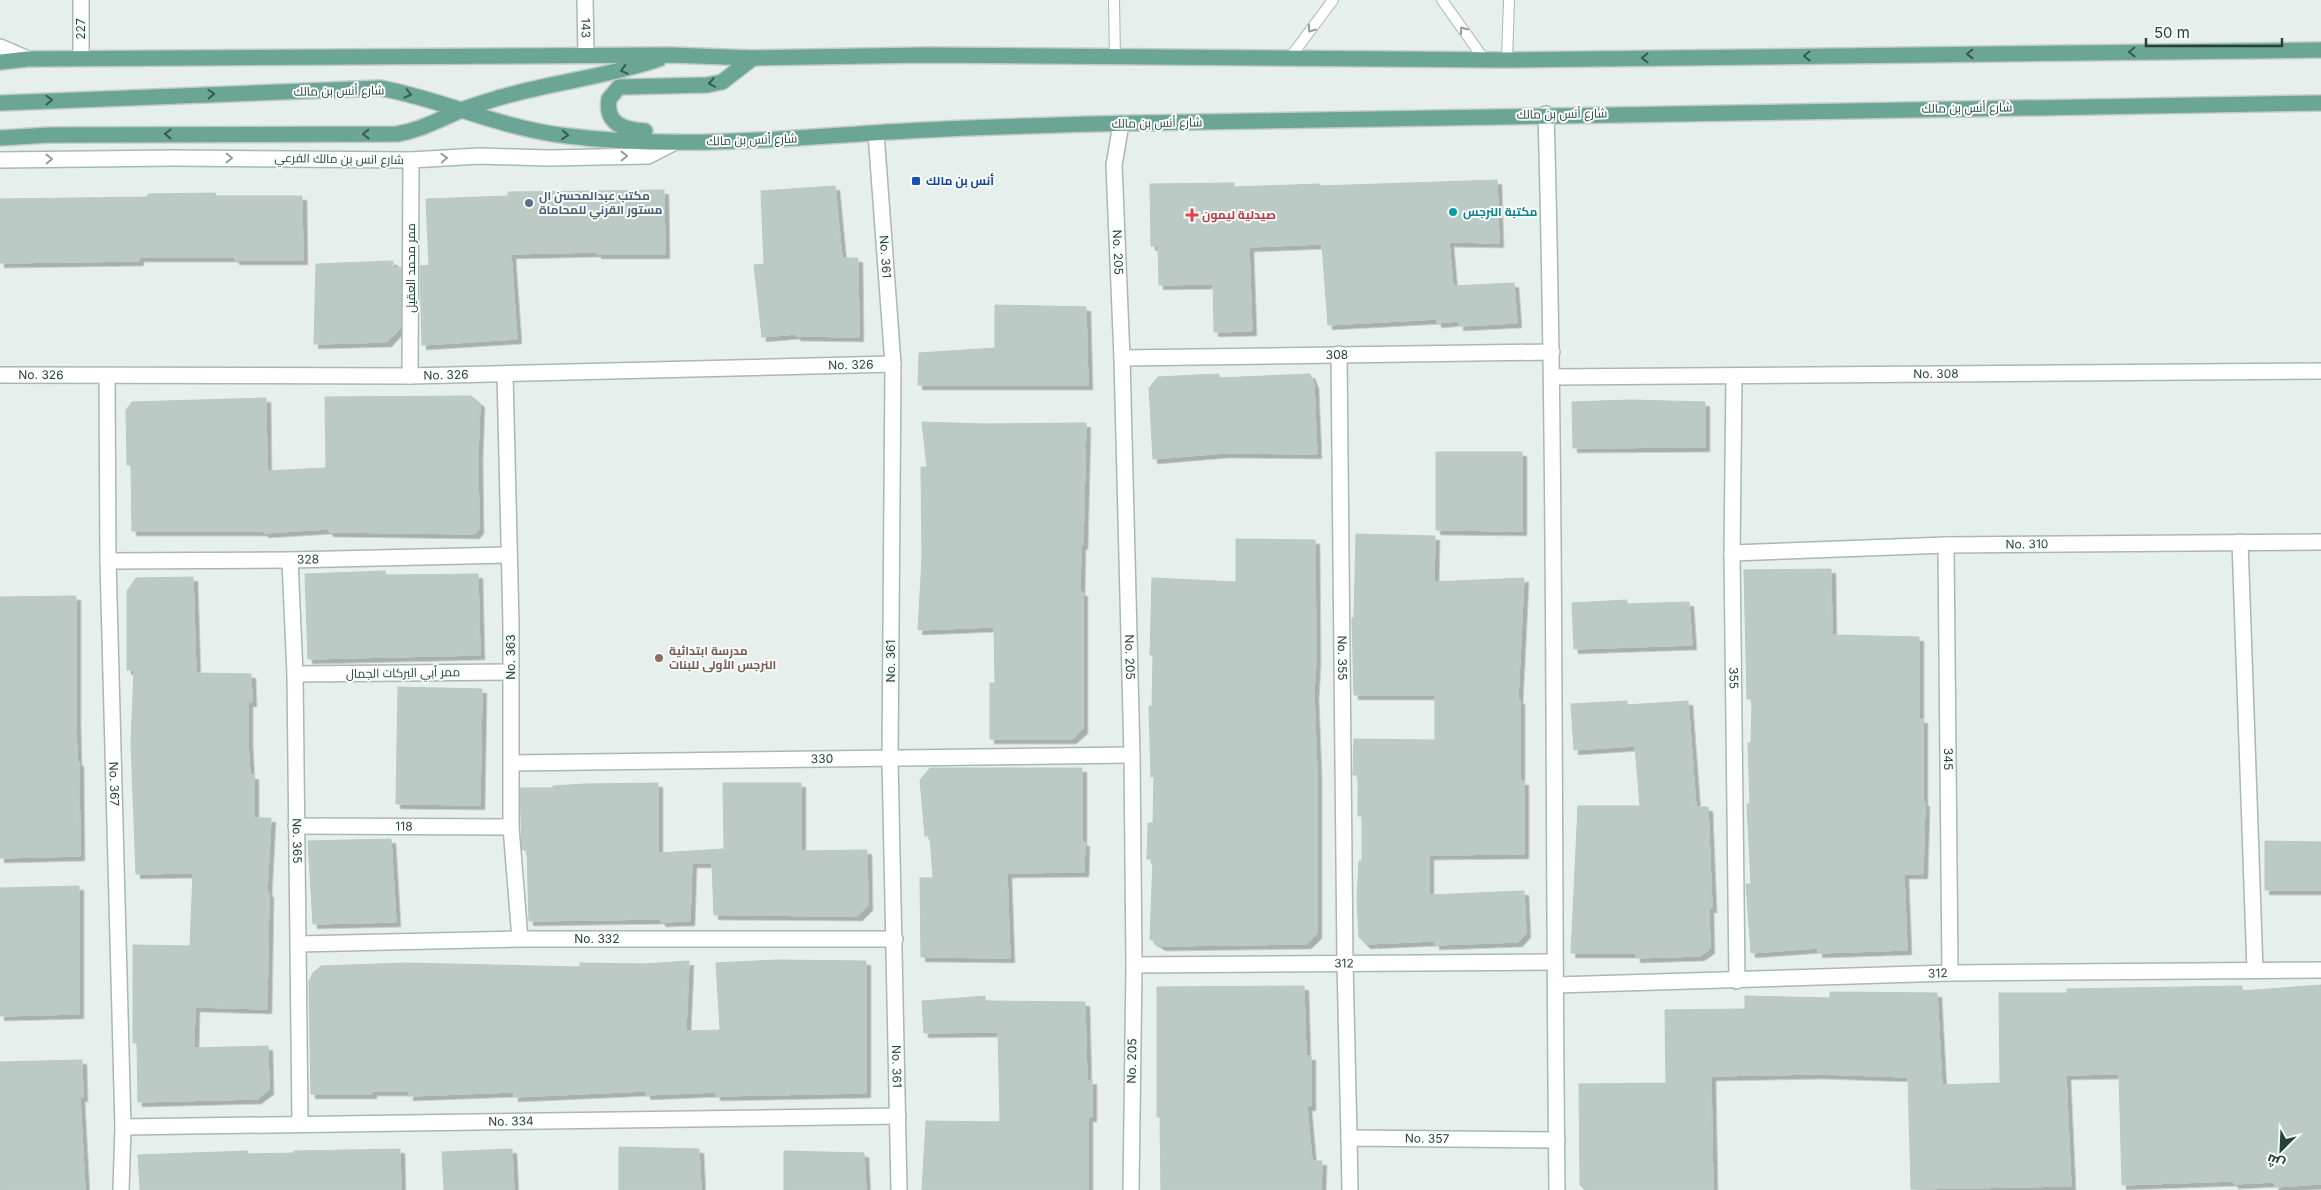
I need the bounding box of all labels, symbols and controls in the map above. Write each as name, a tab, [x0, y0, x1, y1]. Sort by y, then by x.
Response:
scale bar	[2146, 15, 2282, 47]
street label: 227	[73, 18, 88, 40]
street label: 143	[578, 18, 594, 38]
one-way arrow	[1308, 23, 1317, 33]
text: 50 m	[2154, 23, 2190, 42]
one-way arrow	[1460, 26, 1469, 36]
one-way arrow	[2128, 47, 2136, 57]
one-way arrow	[1966, 48, 1974, 59]
one-way arrow	[1803, 51, 1811, 61]
one-way arrow	[1641, 53, 1648, 63]
one-way arrow	[620, 65, 628, 75]
one-way arrow	[708, 78, 717, 88]
street label: شارع أنس بن مالك	[294, 82, 385, 100]
one-way arrow	[403, 88, 412, 99]
one-way arrow	[208, 89, 215, 99]
one-way arrow	[45, 95, 53, 106]
street label: شارع أنس بن مالك	[1922, 99, 2013, 117]
street label: شارع أنس بن مالك	[1517, 105, 1608, 123]
street label: شارع أنس بن مالك	[1112, 114, 1203, 132]
one-way arrow	[164, 129, 172, 139]
one-way arrow	[362, 129, 370, 139]
one-way arrow	[561, 129, 569, 140]
street label: شارع أنس بن مالك	[706, 130, 798, 150]
street label: شارع انس بن مالك الفرعي	[274, 150, 404, 170]
one-way arrow	[620, 151, 628, 161]
one-way arrow	[225, 153, 233, 163]
one-way arrow	[440, 153, 448, 164]
one-way arrow	[45, 154, 53, 164]
place label: أنس بن مالك	[926, 173, 994, 189]
marker: أنس بن مالك	[910, 175, 922, 187]
place label: مكتب عبدالمحسن ال مستور القرني للمحاماة	[539, 188, 663, 220]
marker: مكتب عبدالمحسن ال مستور القرني للمحاماة	[523, 197, 535, 209]
place label: مكتبة النرجس	[1463, 204, 1538, 220]
marker: مكتبة النرجس	[1447, 206, 1459, 218]
place label: صيدلية ليمون	[1202, 207, 1276, 223]
marker: صيدلية ليمون	[1186, 209, 1198, 221]
street label: ممر محمد العقيل	[403, 223, 418, 313]
street label: No. 205	[1110, 229, 1127, 275]
street label: No. 361	[877, 235, 895, 279]
street label: 308	[1326, 347, 1348, 362]
street label: No. 326	[828, 356, 874, 373]
street label: No. 308	[1913, 366, 1959, 381]
street label: No. 326	[18, 367, 64, 382]
street label: No. 326	[423, 367, 469, 383]
street label: No. 310	[2005, 536, 2048, 552]
street label: 328	[297, 551, 319, 567]
street label: No. 363	[503, 634, 518, 680]
street label: No. 205	[1122, 634, 1138, 680]
street label: No. 355	[1335, 635, 1350, 681]
street label: No. 361	[883, 640, 898, 682]
place label: مدرسة ابتدائية النرجس الأولى للبنات	[669, 643, 776, 673]
marker: مدرسة ابتدائية النرجس الأولى للبنات	[653, 652, 665, 664]
street label: ممر أبي البركات الجمال	[346, 664, 460, 684]
street label: 355	[1726, 667, 1742, 689]
street label: 345	[1941, 748, 1956, 770]
street label: 330	[811, 751, 833, 766]
street label: No. 367	[106, 761, 123, 807]
street label: No. 365	[290, 818, 305, 864]
street label: 118	[395, 818, 413, 834]
street label: No. 332	[574, 931, 620, 946]
street label: 312	[1334, 955, 1354, 971]
street label: 312	[1928, 965, 1948, 981]
street label: No. 205	[1124, 1038, 1139, 1084]
street label: No. 361	[889, 1045, 905, 1088]
street label: No. 334	[488, 1113, 534, 1129]
north arrow	[2256, 1125, 2306, 1175]
street label: No. 357	[1405, 1131, 1450, 1146]
text: ش	[2264, 1150, 2288, 1174]

